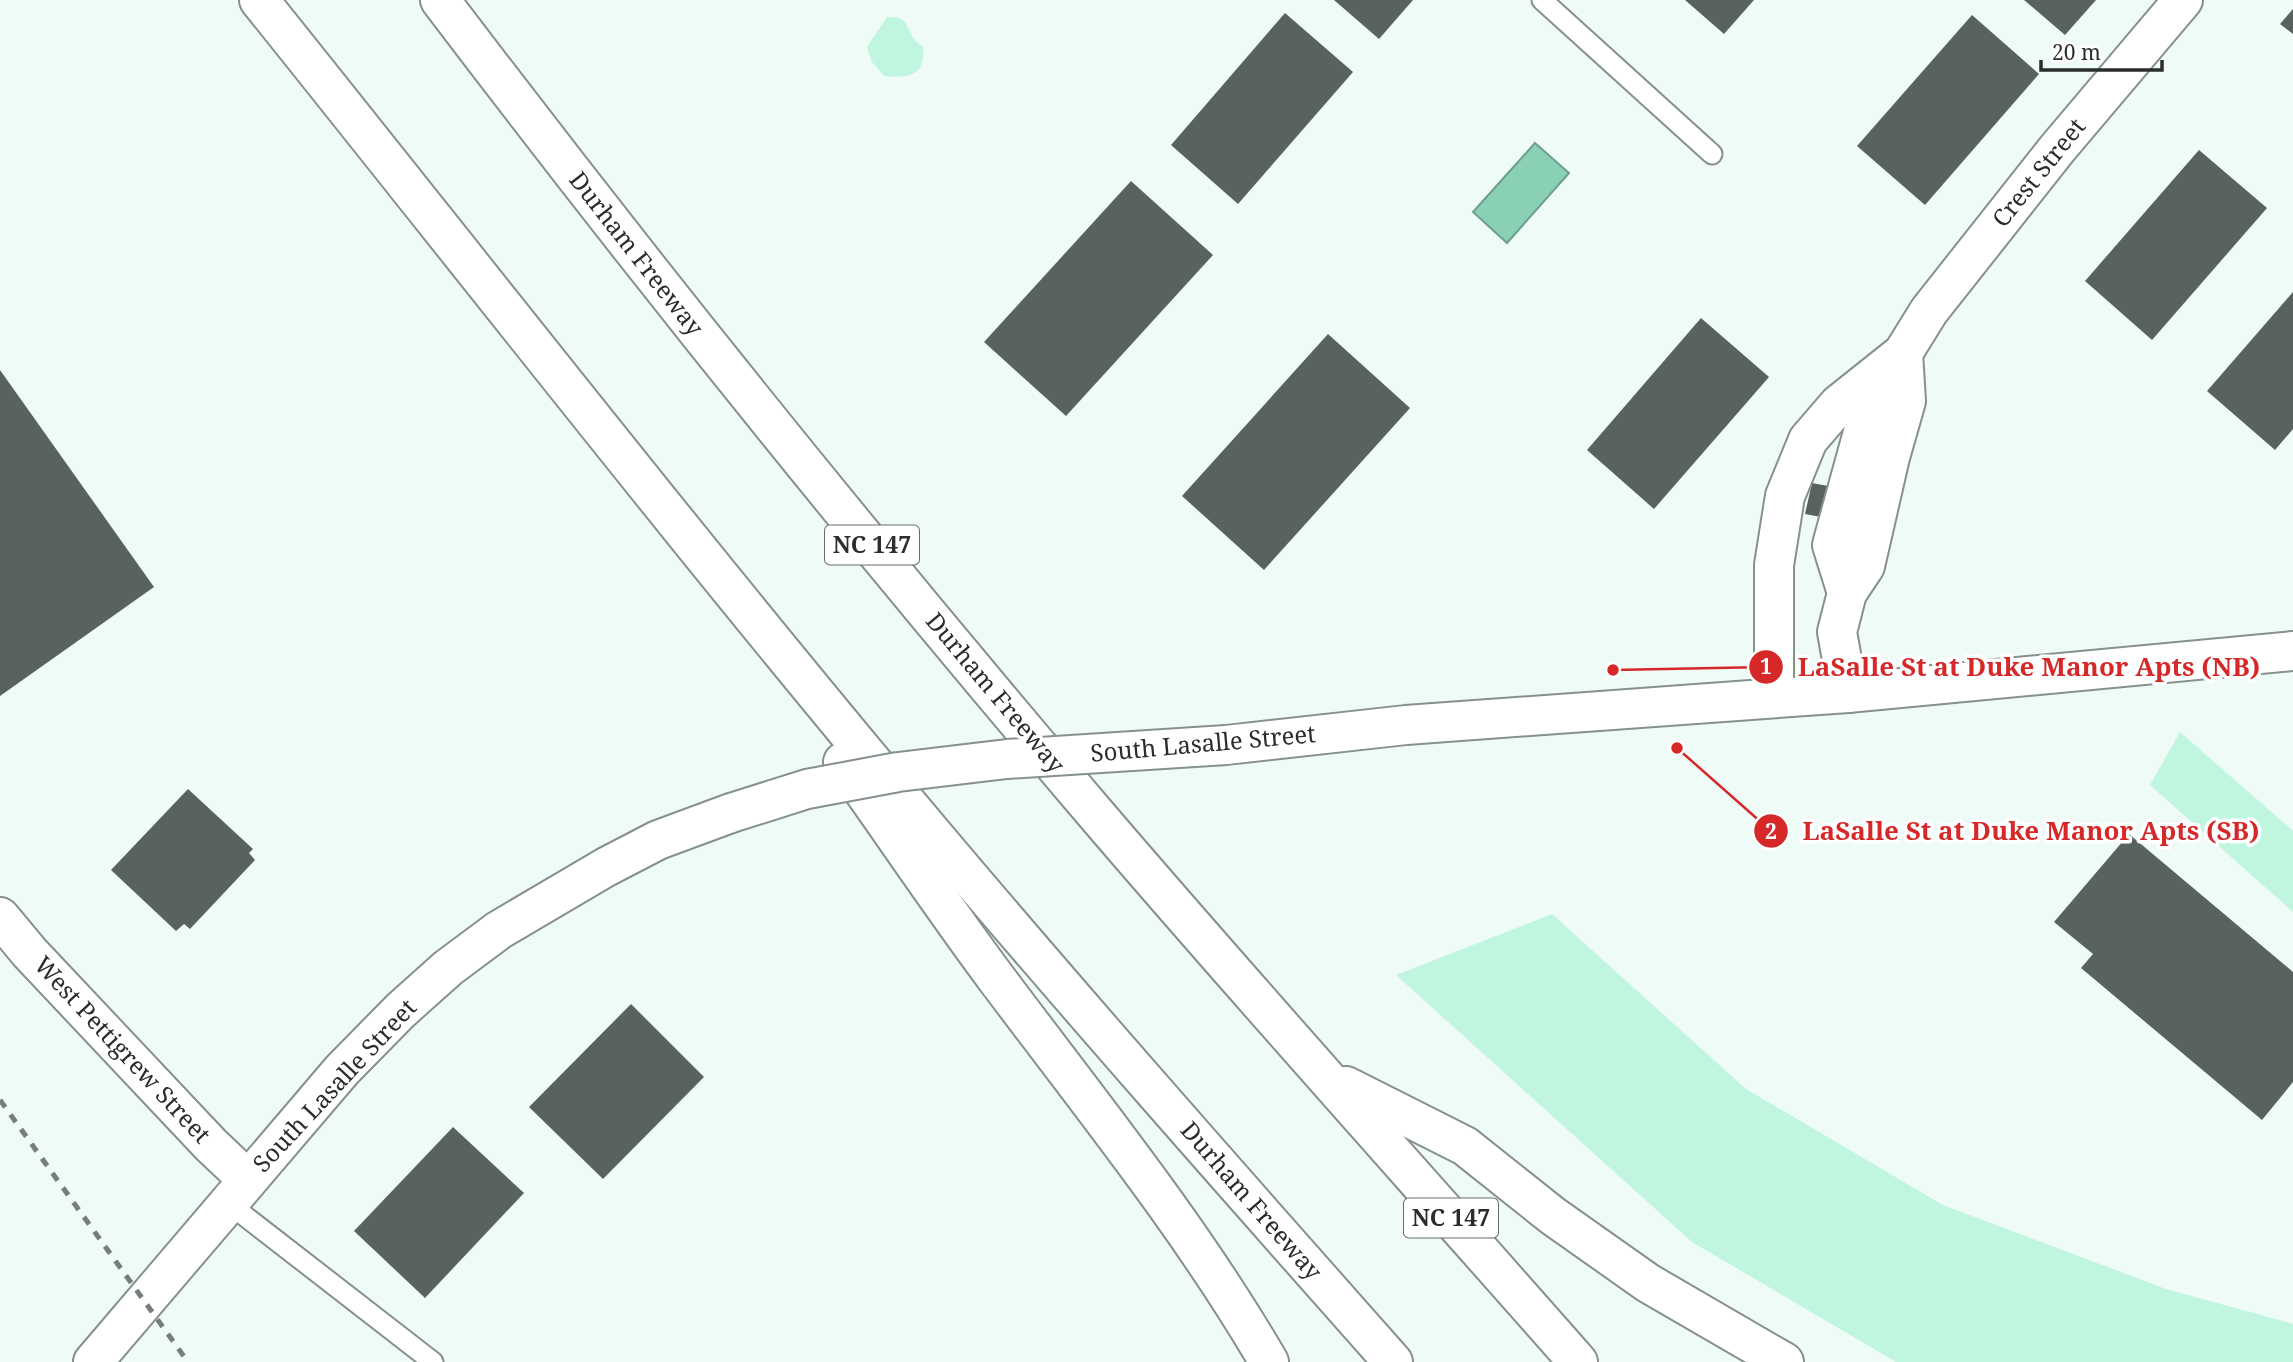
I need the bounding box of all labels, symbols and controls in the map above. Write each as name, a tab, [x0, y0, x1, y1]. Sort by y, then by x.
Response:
scale bar	[2041, 28, 2162, 72]
text: 20 m	[2052, 38, 2101, 66]
street label: Crest Street	[1984, 111, 2092, 233]
street label: Durham Freeway	[563, 164, 712, 342]
road number: NC 147	[825, 526, 919, 565]
street label: Durham Freeway	[919, 605, 1073, 780]
callout: LaSalle St at Duke Manor Apts (NB)	[1748, 643, 2274, 690]
text: LaSalle St at Duke Manor Apts (NB)	[1798, 648, 2260, 684]
text: 1	[1760, 652, 1772, 680]
street label: South Lasalle Street	[1089, 716, 1317, 769]
callout: LaSalle St at Duke Manor Apts (SB)	[1754, 808, 2274, 855]
text: LaSalle St at Duke Manor Apts (SB)	[1803, 812, 2259, 848]
text: 2	[1765, 817, 1777, 845]
street label: West Pettigrew Street	[28, 948, 219, 1150]
street label: South Lasalle Street	[245, 991, 423, 1179]
street label: Durham Freeway	[1174, 1114, 1331, 1287]
road number: NC 147	[1404, 1198, 1498, 1238]

